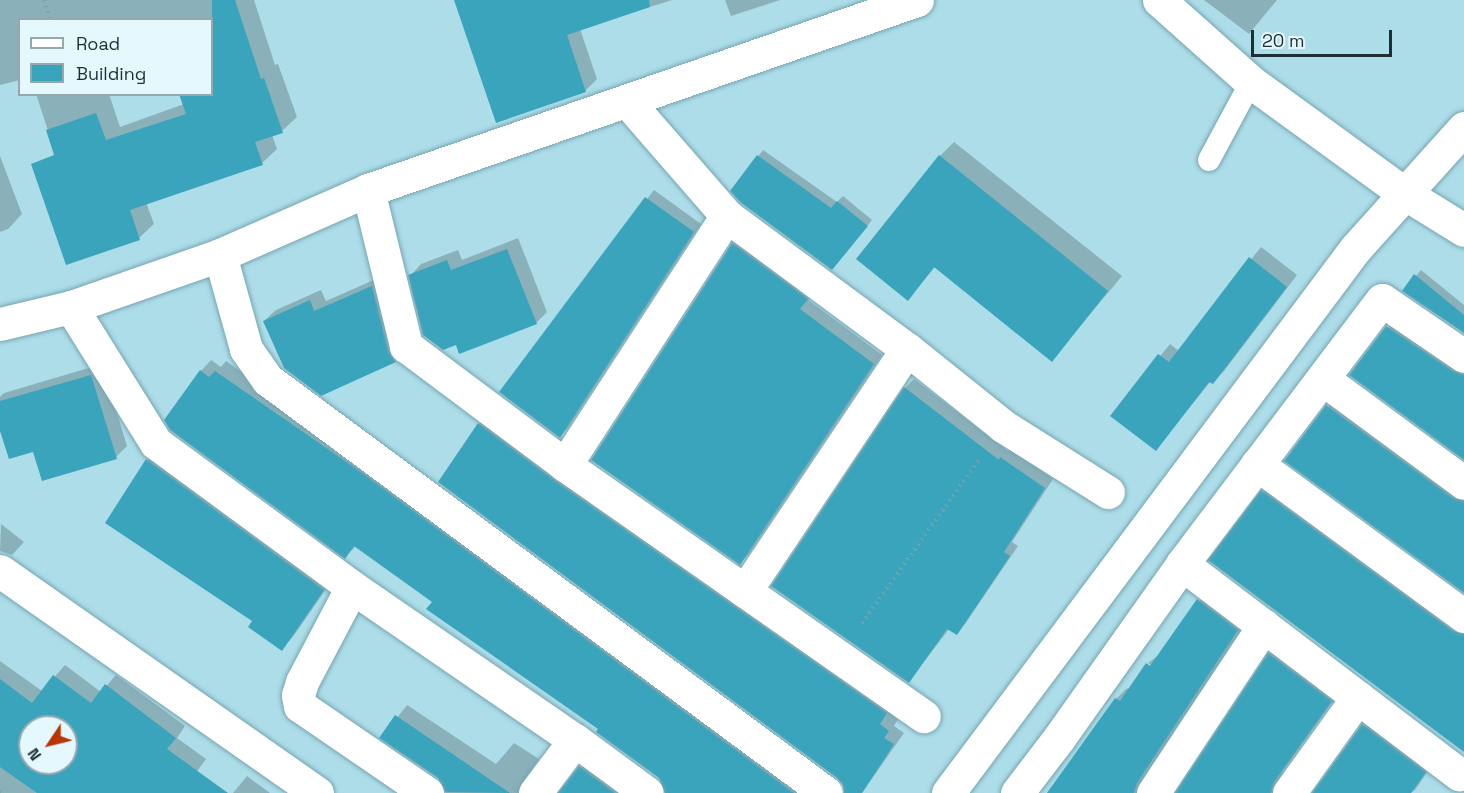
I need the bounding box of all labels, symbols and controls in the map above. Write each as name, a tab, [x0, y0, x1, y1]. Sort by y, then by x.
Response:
legend	[18, 18, 213, 96]
scale bar	[1254, 18, 1395, 56]
text: 20 m	[1262, 29, 1305, 52]
text: Road	[76, 32, 120, 55]
text: Building	[76, 62, 146, 85]
north arrow	[18, 715, 78, 775]
text: N	[23, 744, 46, 765]

